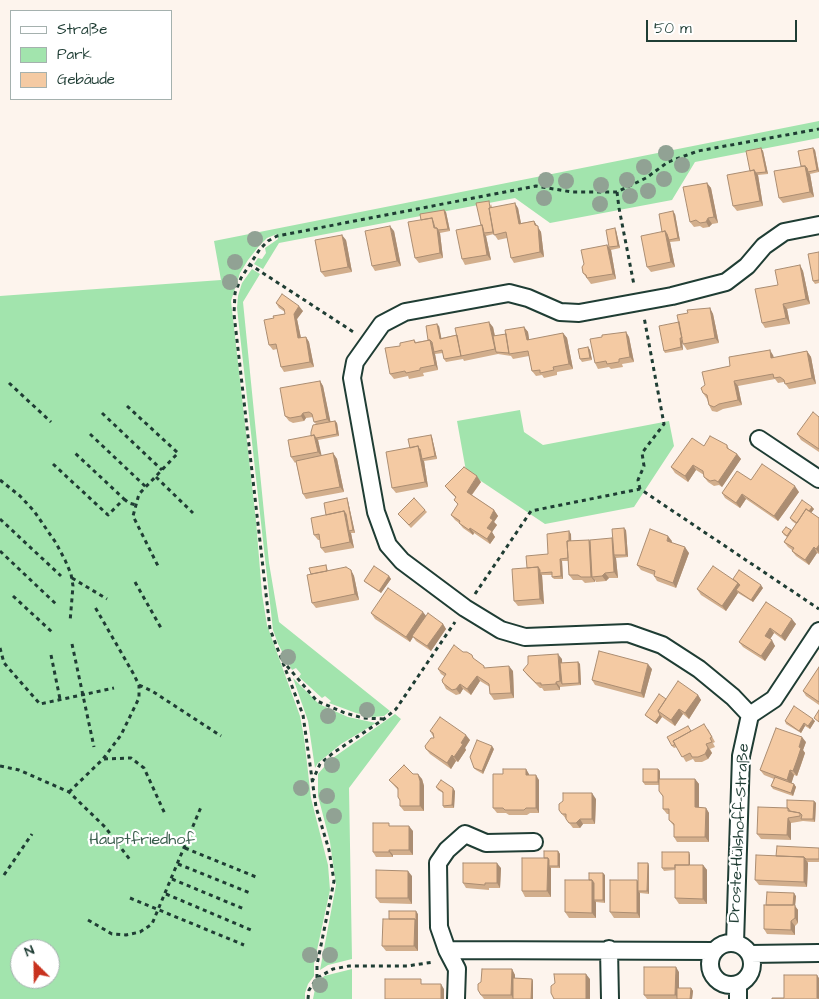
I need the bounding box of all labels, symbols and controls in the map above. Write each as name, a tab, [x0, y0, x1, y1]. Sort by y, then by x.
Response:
legend	[10, 10, 172, 100]
scale bar	[649, 10, 800, 42]
text: 50 m	[654, 18, 692, 39]
text: Straße	[57, 19, 107, 40]
text: Park	[57, 44, 92, 65]
text: Gebäude	[57, 69, 115, 90]
street label: Droste-Hülshoff-Straße	[726, 743, 754, 923]
park label: Hauptfriedhof	[89, 831, 195, 851]
north arrow	[10, 939, 60, 989]
text: N	[22, 940, 37, 962]

